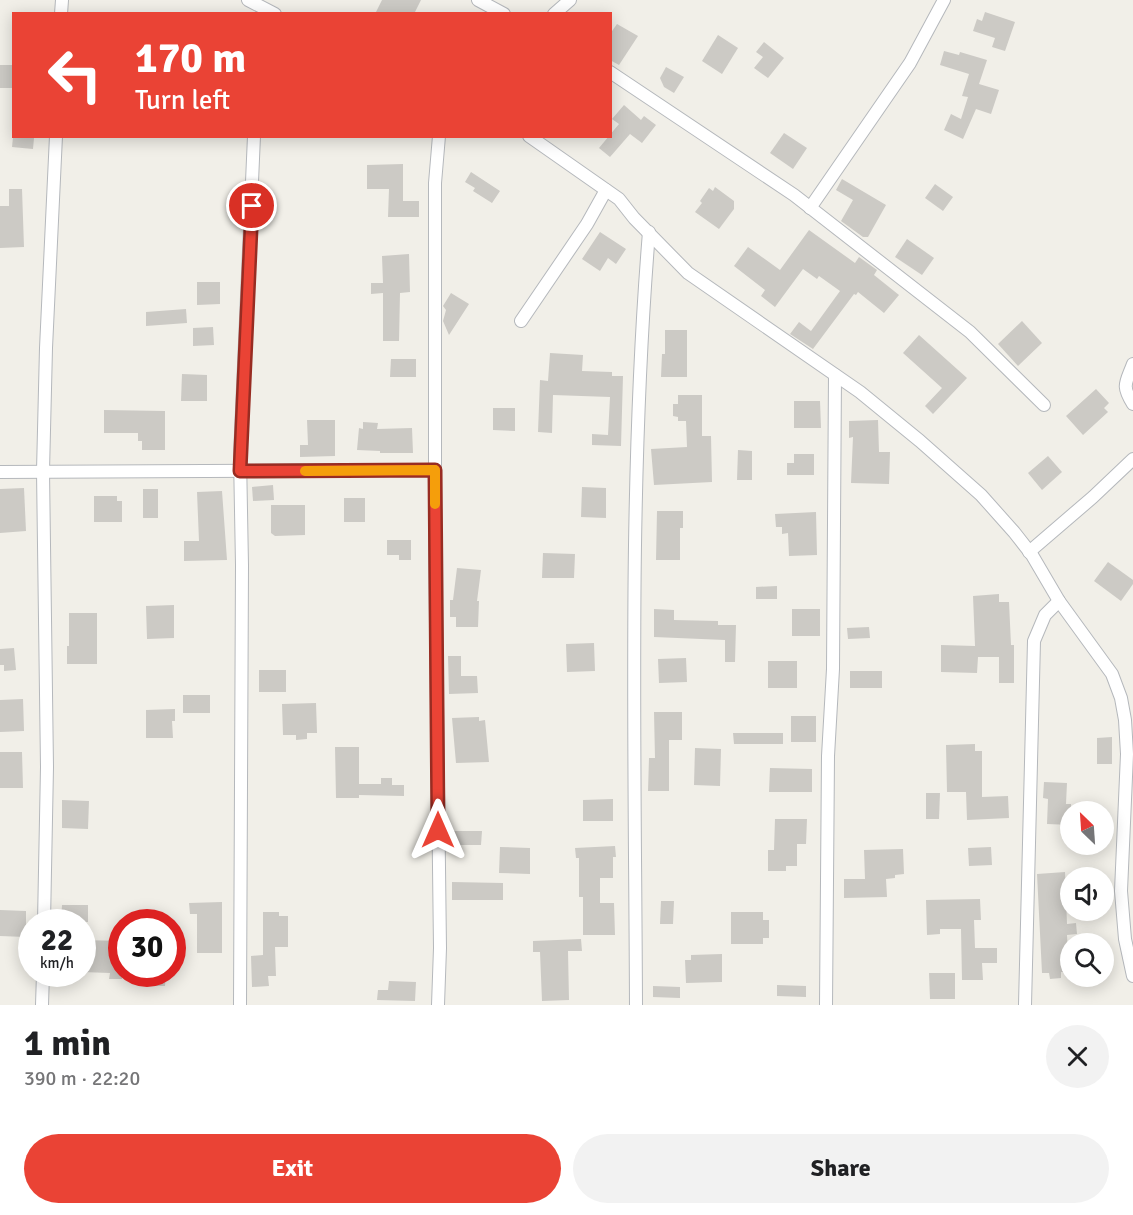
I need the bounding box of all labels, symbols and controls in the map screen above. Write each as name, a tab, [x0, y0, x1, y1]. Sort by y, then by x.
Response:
text: 170 m	[135, 33, 246, 84]
icon: left	[36, 36, 114, 114]
text: Turn left	[135, 84, 230, 117]
pin	[226, 180, 277, 231]
icon: arrive	[235, 189, 268, 222]
position arrow	[406, 798, 470, 862]
north arrow	[1060, 801, 1114, 855]
map controls	[1060, 801, 1114, 987]
button: sound	[1060, 867, 1114, 921]
speed limit sign: 30	[108, 909, 186, 987]
text: 22	[41, 922, 73, 959]
button: search	[1060, 933, 1114, 987]
text: km/h	[40, 954, 74, 972]
text: 1 min	[24, 1021, 111, 1066]
button: close	[1046, 1025, 1109, 1088]
text: 390 m · 22:20	[24, 1066, 140, 1091]
button: Exit	[24, 1134, 561, 1203]
button: Share	[573, 1134, 1109, 1203]

